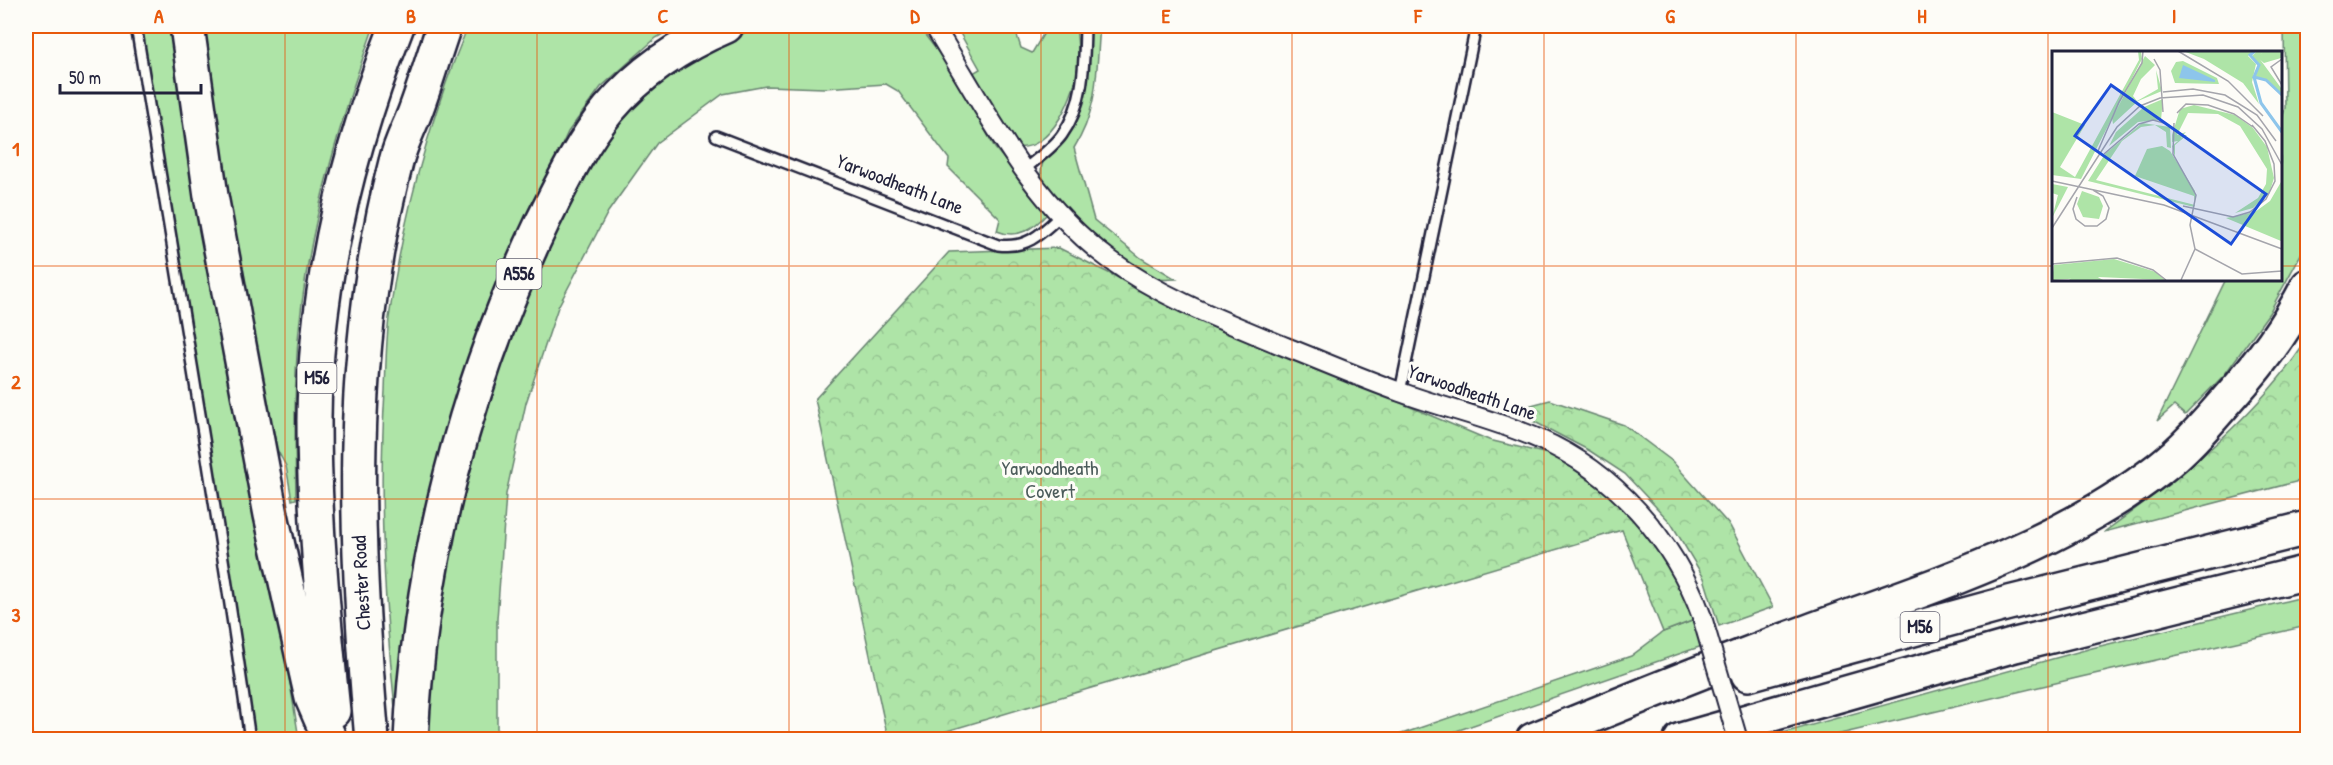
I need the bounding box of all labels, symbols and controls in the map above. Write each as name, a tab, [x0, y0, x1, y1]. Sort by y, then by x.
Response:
text: A	[154, 2, 164, 29]
text: B	[406, 2, 416, 29]
text: C	[658, 2, 669, 29]
text: D	[910, 2, 920, 29]
text: E	[1162, 2, 1171, 29]
text: F	[1413, 2, 1423, 29]
text: G	[1665, 2, 1675, 29]
text: H	[1917, 2, 1927, 29]
text: I	[2172, 2, 2176, 29]
inset map	[2052, 51, 2282, 280]
scale bar	[60, 57, 201, 95]
text: 50 m	[69, 65, 101, 90]
text: 1	[12, 135, 20, 162]
street label: Yarwoodheath Lane	[833, 147, 968, 220]
road number: A556	[496, 259, 542, 289]
street label: Yarwoodheath Lane	[1404, 357, 1540, 426]
road number: M56	[298, 363, 336, 393]
text: 2	[11, 368, 21, 395]
park label: Yarwoodheath Covert	[1001, 454, 1099, 504]
street label: Chester Road	[345, 535, 376, 631]
text: 3	[12, 601, 21, 628]
road number: M56	[1900, 612, 1940, 642]

